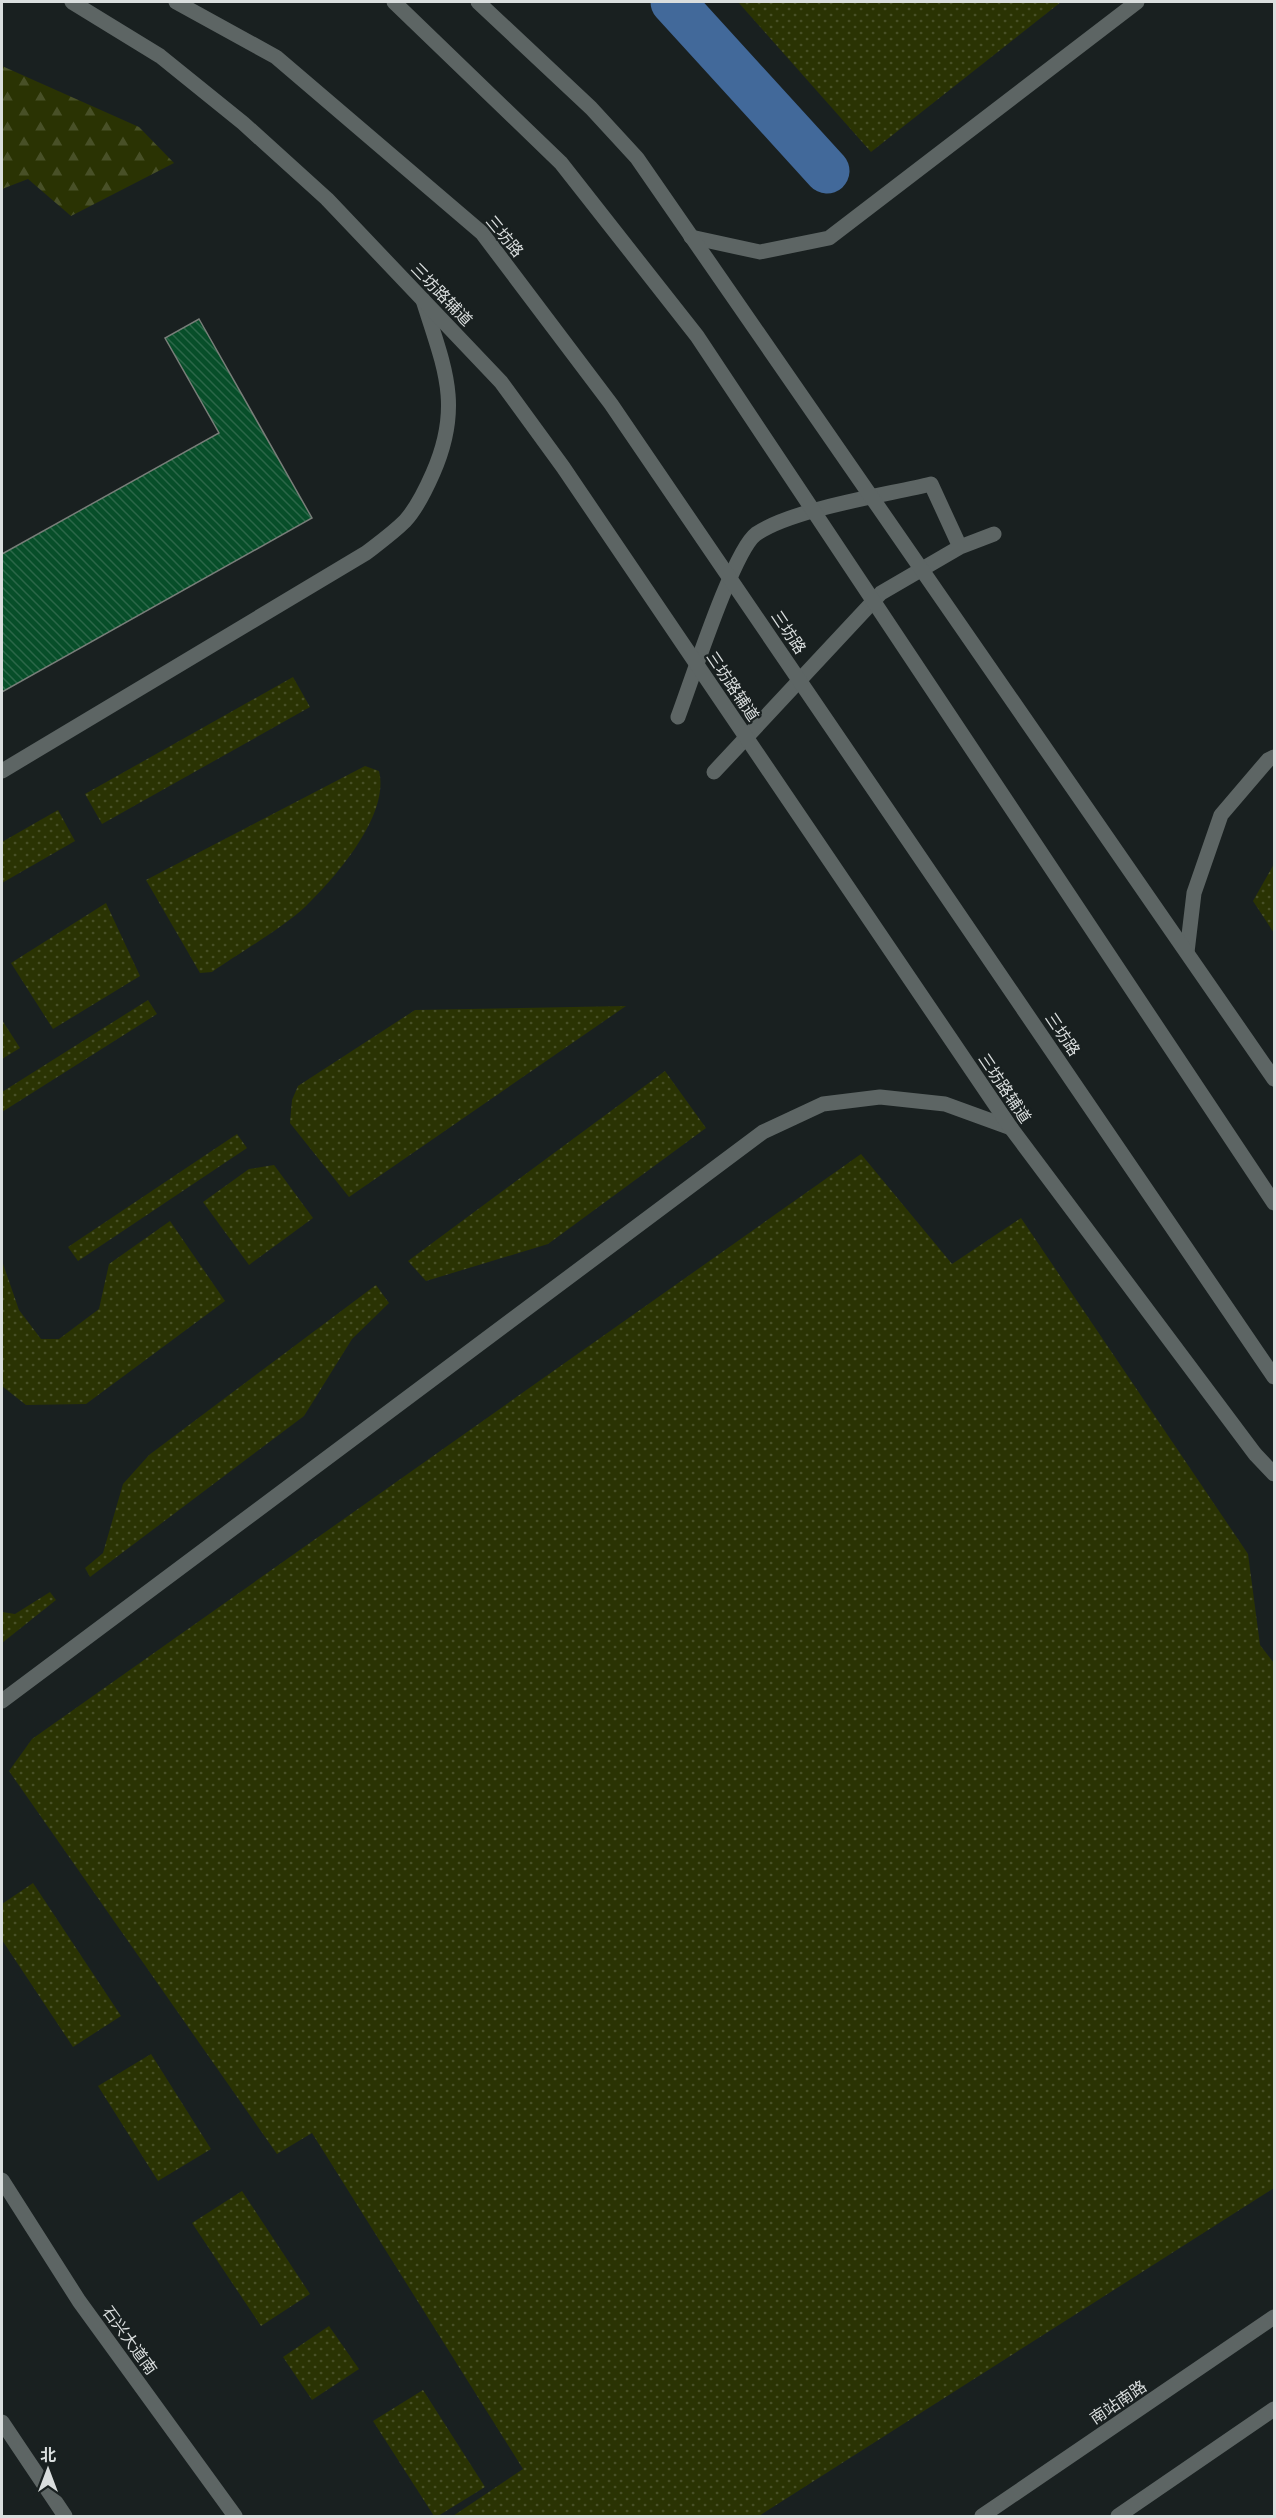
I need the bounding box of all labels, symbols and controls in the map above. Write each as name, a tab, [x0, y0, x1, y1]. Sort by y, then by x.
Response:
street label: 三坊路	[483, 212, 527, 260]
street label: 三坊路辅道	[408, 260, 476, 329]
street label: 三坊路	[768, 608, 809, 657]
street label: 三坊路辅道	[703, 648, 762, 724]
street label: 三坊路	[1042, 1010, 1083, 1059]
street label: 三坊路辅道	[975, 1050, 1034, 1126]
street label: 石兴大道南	[99, 2303, 160, 2378]
street label: 南站南路	[1087, 2377, 1150, 2427]
north arrow	[18, 2440, 78, 2500]
text: 北	[40, 2447, 56, 2464]

